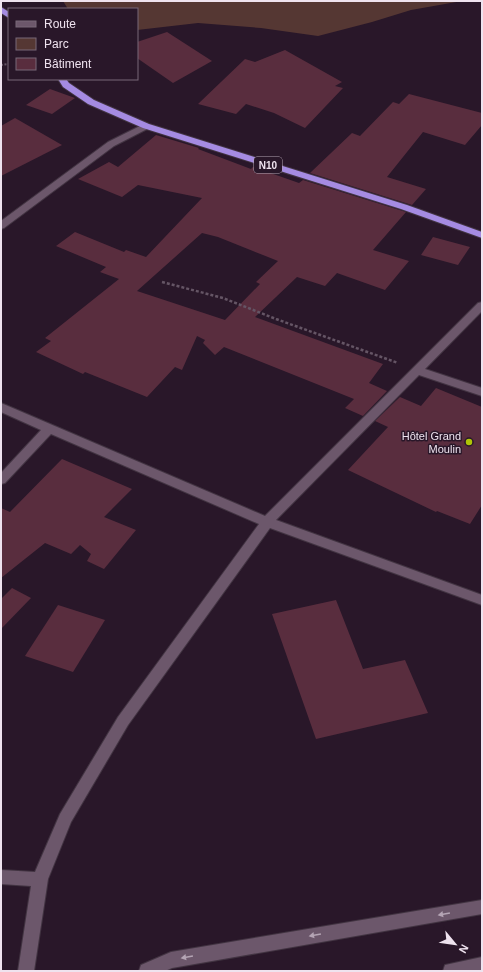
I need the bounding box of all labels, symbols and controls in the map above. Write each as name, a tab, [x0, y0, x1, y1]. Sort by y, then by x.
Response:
legend	[8, 8, 138, 80]
text: Route	[44, 17, 76, 31]
text: Parc	[44, 37, 69, 51]
text: Bâtiment	[44, 57, 92, 71]
road number: N10	[254, 157, 282, 173]
place label: Hôtel Grand Moulin	[402, 430, 461, 455]
marker: Hôtel Grand Moulin	[464, 437, 474, 447]
one-way arrow	[437, 911, 450, 917]
north arrow	[435, 924, 475, 964]
one-way arrow	[309, 933, 321, 939]
text: N	[457, 942, 471, 955]
one-way arrow	[181, 954, 193, 960]

